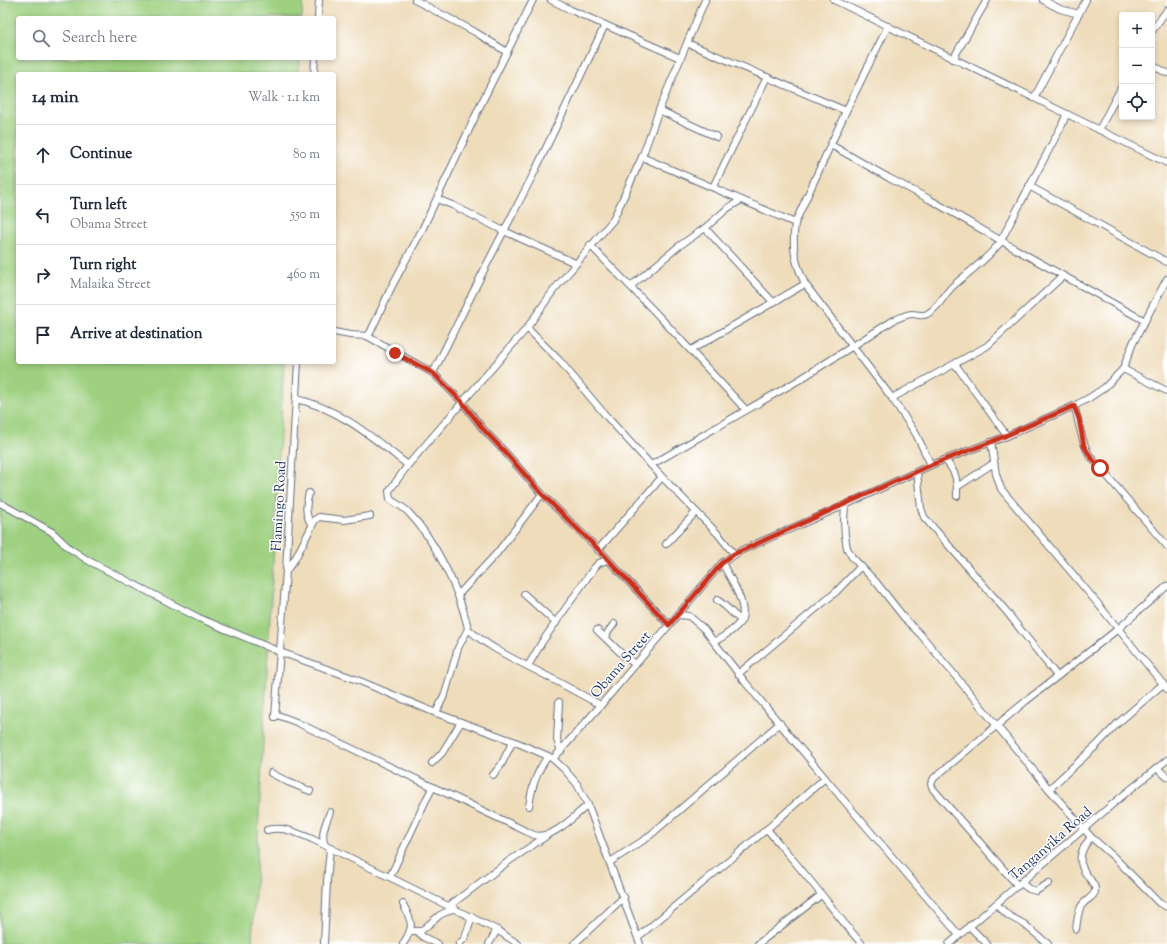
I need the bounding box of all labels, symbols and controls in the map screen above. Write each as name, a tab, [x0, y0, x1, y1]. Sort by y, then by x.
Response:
map controls	[1119, 12, 1155, 120]
button: +	[1119, 12, 1155, 48]
search box	[16, 16, 336, 60]
icon: search	[30, 27, 52, 49]
text: Search here	[62, 28, 137, 49]
button: −	[1119, 48, 1155, 84]
button: locate	[1119, 84, 1155, 120]
text: 14 min	[32, 86, 79, 110]
text: Walk · 1.1 km	[248, 89, 320, 107]
icon: ahead	[32, 144, 54, 166]
text: Continue	[70, 144, 132, 165]
text: 80 m	[293, 146, 320, 164]
text: Turn left	[70, 195, 127, 216]
icon: left	[32, 204, 54, 226]
text: 550 m	[291, 206, 320, 224]
text: Obama Street	[70, 216, 147, 234]
text: Turn right	[70, 255, 136, 276]
icon: right	[32, 264, 54, 286]
text: 460 m	[287, 266, 320, 284]
text: Malaika Street	[70, 276, 151, 294]
icon: arrive	[32, 324, 54, 346]
text: Arrive at destination	[70, 324, 203, 345]
route end	[386, 344, 404, 362]
route start	[1091, 459, 1109, 477]
street label: Flamingo Road	[268, 460, 292, 552]
street label: Obama Street	[587, 627, 656, 703]
street label: Tanganyika Road	[1006, 803, 1097, 886]

